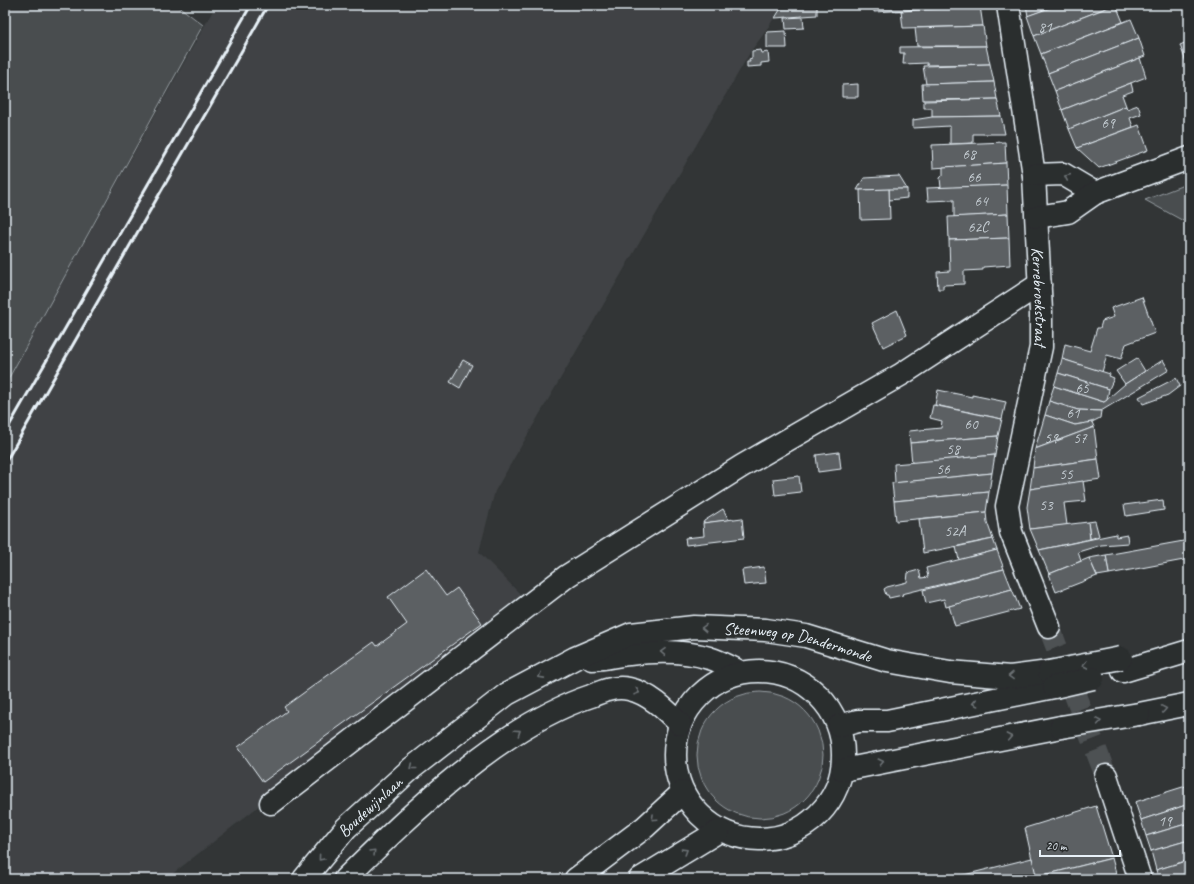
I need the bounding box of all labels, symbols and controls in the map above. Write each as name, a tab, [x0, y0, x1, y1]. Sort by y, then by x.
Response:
house number: 81	[1038, 18, 1053, 37]
house number: 69	[1101, 114, 1116, 133]
house number: 68	[962, 145, 977, 164]
house number: 66	[967, 168, 982, 187]
one-way arrow	[1063, 174, 1071, 182]
house number: 64	[974, 192, 989, 211]
house number: 62C	[968, 218, 990, 237]
street label: Kerrebroekstraat	[1027, 247, 1051, 349]
house number: 65	[1075, 379, 1090, 398]
house number: 61	[1066, 404, 1081, 423]
house number: 60	[964, 415, 979, 434]
house number: 59	[1044, 429, 1059, 448]
house number: 57	[1073, 429, 1088, 448]
house number: 58	[946, 440, 961, 459]
house number: 56	[936, 460, 951, 479]
house number: 55	[1059, 465, 1074, 484]
house number: 53	[1039, 496, 1054, 515]
house number: 52A	[944, 522, 967, 541]
street label: Steenweg op Dendermonde	[723, 618, 875, 667]
one-way arrow	[701, 624, 707, 632]
one-way arrow	[660, 648, 666, 656]
one-way arrow	[1082, 660, 1089, 668]
one-way arrow	[538, 672, 545, 679]
one-way arrow	[1008, 672, 1014, 680]
one-way arrow	[634, 687, 641, 695]
one-way arrow	[971, 698, 978, 707]
one-way arrow	[1161, 705, 1167, 714]
one-way arrow	[1096, 717, 1102, 725]
one-way arrow	[514, 729, 521, 737]
one-way arrow	[1006, 733, 1012, 742]
one-way arrow	[878, 758, 885, 766]
one-way arrow	[410, 762, 418, 769]
street label: Boudewijnlaan	[333, 771, 408, 842]
house number: 19	[1158, 812, 1173, 831]
one-way arrow	[652, 814, 659, 821]
scale bar	[1040, 832, 1120, 858]
text: 20 m	[1046, 838, 1068, 854]
one-way arrow	[681, 848, 688, 855]
one-way arrow	[368, 849, 376, 857]
one-way arrow	[319, 854, 326, 861]

